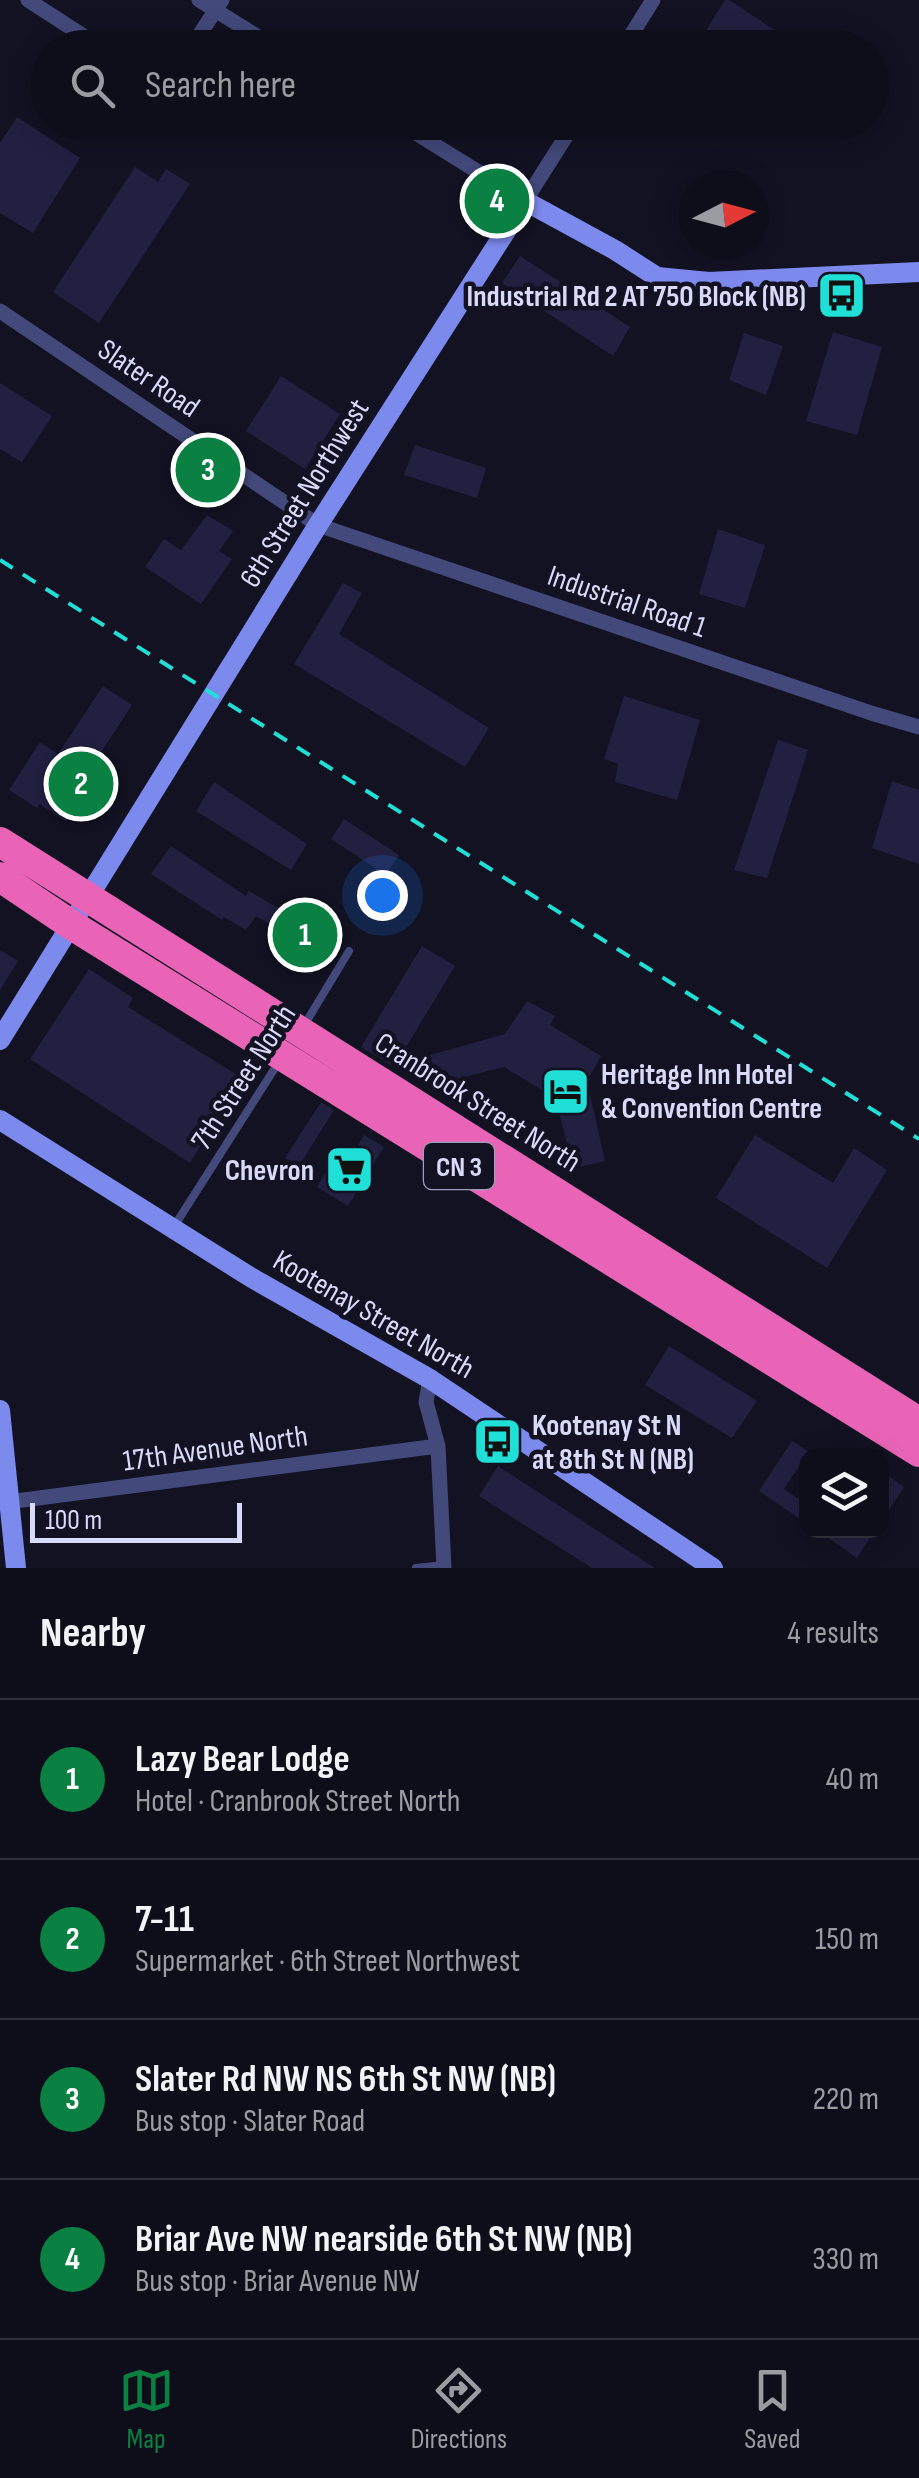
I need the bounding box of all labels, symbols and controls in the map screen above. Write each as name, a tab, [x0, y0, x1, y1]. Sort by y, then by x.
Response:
search box	[30, 30, 889, 140]
icon: search	[65, 58, 120, 113]
text: Search here	[145, 63, 296, 108]
pin: 4	[464, 164, 530, 238]
north arrow	[679, 170, 769, 260]
bus stop icon: Industrial Rd 2 AT 750 Block (NB)	[815, 270, 867, 322]
place label: Industrial Rd 2 AT 750 Block (NB)	[466, 279, 806, 315]
street label: Slater Road	[91, 332, 206, 426]
street label: 6th Street Northwest	[233, 393, 377, 594]
pin: 3	[176, 432, 240, 508]
street label: Industrial Road 1	[543, 558, 711, 646]
pin: 2	[48, 746, 114, 822]
your location	[357, 870, 408, 921]
pin: 1	[272, 898, 338, 972]
street label: 7th Street North	[184, 998, 304, 1157]
street label: Cranbrook Street North	[368, 1025, 587, 1180]
place label: Heritage Inn Hotel & Convention Centre	[601, 1057, 822, 1127]
hotel icon: Heritage Inn Hotel & Convention Centre	[540, 1065, 592, 1117]
road number: CN 3	[424, 1143, 494, 1189]
supermarket icon: Chevron	[323, 1144, 375, 1196]
place label: Chevron	[225, 1153, 314, 1189]
street label: Kootenay Street North	[267, 1243, 480, 1387]
place label: Kootenay St N at 8th St N (NB)	[532, 1408, 694, 1478]
bus stop icon: Kootenay St N at 8th St N (NB)	[471, 1416, 523, 1468]
street label: 17th Avenue North	[120, 1418, 310, 1480]
map controls	[799, 1448, 889, 1538]
button: layers	[799, 1448, 889, 1538]
scale bar	[30, 1498, 242, 1542]
text: 100 m	[45, 1504, 102, 1537]
text: Nearby	[40, 1608, 146, 1659]
text: 4 results	[787, 1614, 879, 1653]
text: Lazy Bear Lodge	[135, 1737, 350, 1782]
text: 1	[66, 1760, 79, 1799]
text: 40 m	[826, 1760, 879, 1799]
text: Hotel · Cranbrook Street North	[135, 1782, 461, 1821]
text: 7-11	[135, 1897, 194, 1942]
text: 2	[65, 1920, 80, 1959]
text: 150 m	[815, 1920, 879, 1959]
text: Supermarket · 6th Street Northwest	[135, 1942, 520, 1981]
text: Slater Rd NW NS 6th St NW (NB)	[135, 2057, 556, 2102]
text: 3	[65, 2080, 80, 2119]
text: 220 m	[813, 2080, 879, 2119]
text: Bus stop · Slater Road	[135, 2102, 365, 2141]
text: Briar Ave NW nearside 6th St NW (NB)	[135, 2217, 632, 2262]
text: 4	[65, 2240, 80, 2279]
text: 330 m	[812, 2240, 879, 2279]
text: Bus stop · Briar Avenue NW	[135, 2262, 420, 2301]
tab: Map	[119, 2363, 174, 2456]
tab: Directions	[411, 2363, 507, 2456]
tab: Saved	[744, 2363, 800, 2456]

